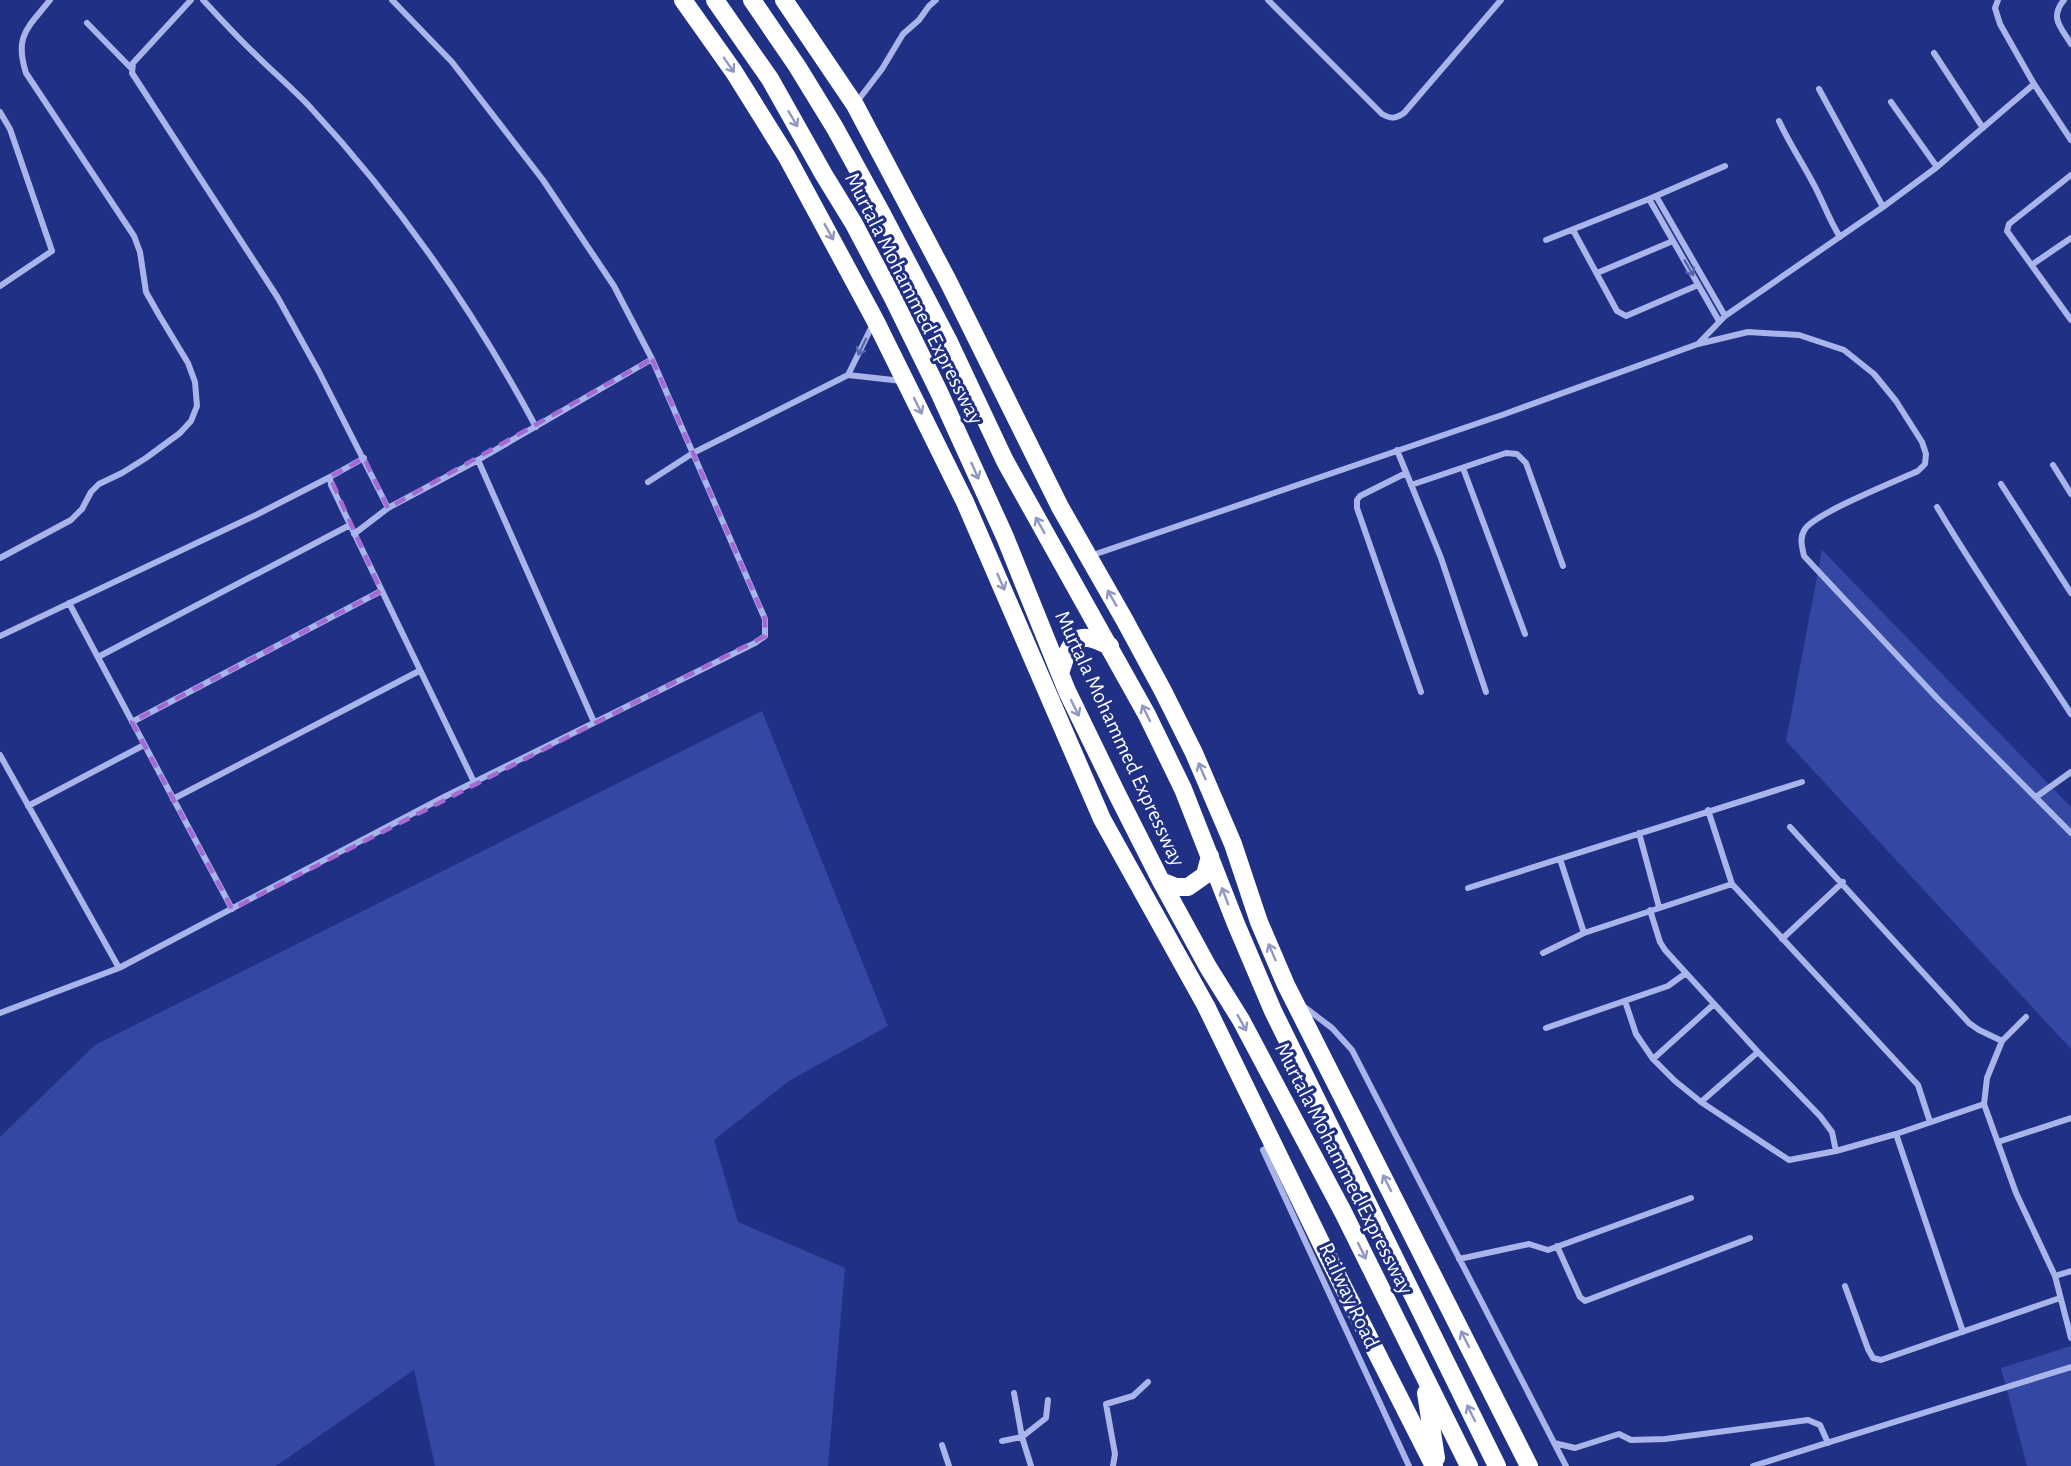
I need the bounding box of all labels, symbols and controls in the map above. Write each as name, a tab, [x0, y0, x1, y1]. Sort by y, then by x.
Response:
one-way arrow	[723, 56, 735, 73]
one-way arrow	[787, 110, 799, 127]
street label: Murtala Mohammed Expressway	[841, 169, 988, 428]
one-way arrow	[823, 223, 835, 240]
one-way arrow	[1683, 260, 1695, 277]
one-way arrow	[855, 338, 867, 356]
one-way arrow	[912, 396, 924, 414]
one-way arrow	[970, 461, 982, 479]
one-way arrow	[1034, 517, 1046, 534]
one-way arrow	[995, 573, 1007, 591]
one-way arrow	[1106, 589, 1117, 607]
street label: Murtala Mohammed Expressway	[1051, 607, 1189, 870]
one-way arrow	[1070, 699, 1082, 717]
one-way arrow	[1140, 705, 1151, 723]
one-way arrow	[1195, 762, 1207, 780]
one-way arrow	[1219, 887, 1230, 906]
one-way arrow	[1266, 944, 1277, 962]
one-way arrow	[1236, 1014, 1248, 1031]
street label: Murtala Mohammed Expressway	[1271, 1039, 1418, 1298]
one-way arrow	[1381, 1175, 1392, 1193]
street label: Railway Road	[1315, 1239, 1383, 1352]
one-way arrow	[1357, 1242, 1368, 1260]
one-way arrow	[1458, 1330, 1470, 1348]
one-way arrow	[1465, 1405, 1476, 1423]

